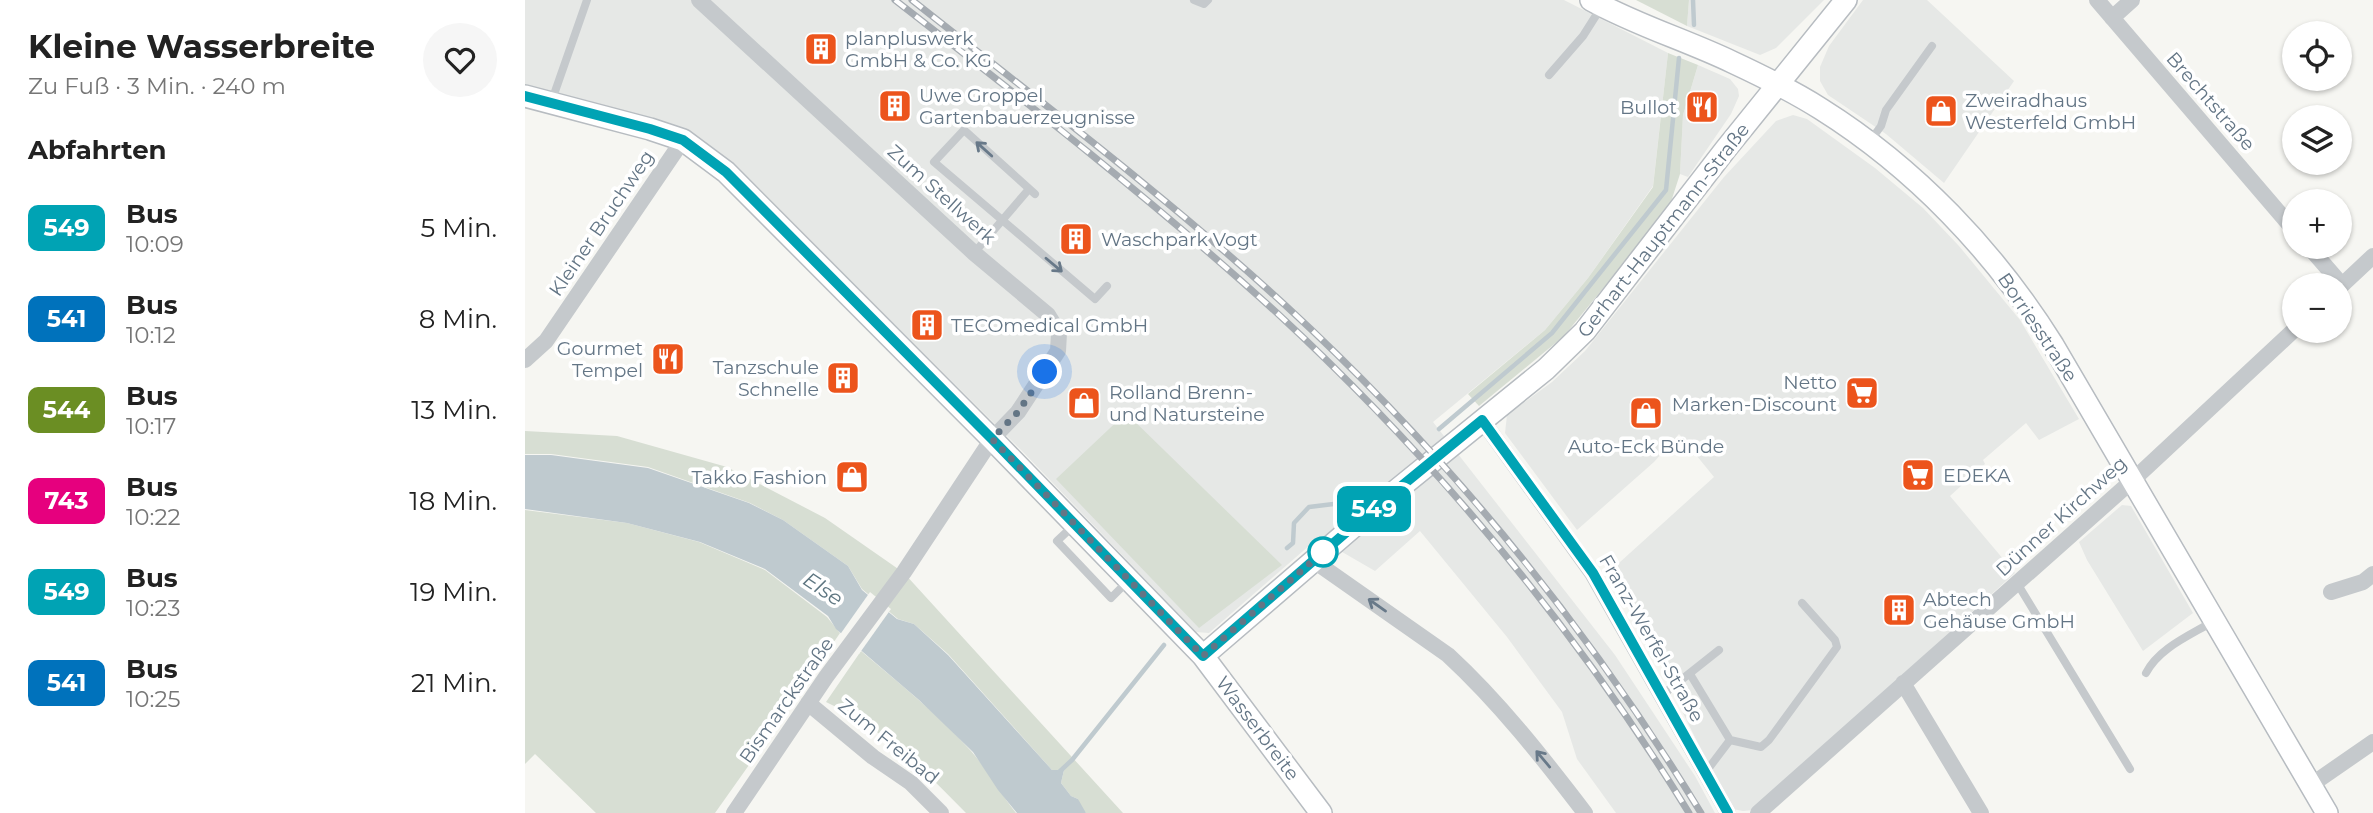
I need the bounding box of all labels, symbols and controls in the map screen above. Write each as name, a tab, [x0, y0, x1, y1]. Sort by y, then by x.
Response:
map controls	[2282, 21, 2352, 343]
button: locate	[2282, 21, 2352, 91]
button: heart	[423, 23, 497, 97]
text: Kleine Wasserbreite	[28, 26, 375, 66]
place label: planpluswerk GmbH & Co. KG	[845, 27, 992, 72]
building icon: planpluswerk GmbH & Co. KG	[802, 30, 840, 68]
street label: Brechtstraße	[2161, 47, 2260, 155]
text: Zu Fuß · 3 Min. · 240 m	[28, 72, 286, 100]
place label: Uwe Groppel Gartenbauerzeugnisse	[919, 84, 1135, 129]
building icon: Uwe Groppel Gartenbauerzeugnisse	[876, 87, 914, 125]
restaurant icon: Bullot	[1683, 88, 1721, 126]
place label: Zweiradhaus Westerfeld GmbH	[1965, 89, 2136, 134]
shop icon: Zweiradhaus Westerfeld GmbH	[1922, 92, 1960, 130]
place label: Bullot	[1620, 96, 1677, 119]
button: layers	[2282, 105, 2352, 175]
street label: Gerhart-Hauptmann-Straße	[1572, 118, 1754, 342]
text: Abfahrten	[28, 134, 167, 166]
street label: Zum Stellwerk	[883, 140, 1001, 249]
one-way arrow	[976, 140, 993, 157]
street label: Kleiner Bruchweg	[544, 146, 659, 301]
button: +	[2282, 189, 2352, 259]
text: Bus	[126, 198, 178, 230]
text: 5 Min.	[421, 212, 497, 244]
text: 549	[43, 213, 90, 242]
building icon: Waschpark Vogt	[1057, 220, 1095, 258]
place label: Waschpark Vogt	[1101, 228, 1258, 251]
text: 10:09	[126, 230, 184, 258]
one-way arrow	[1045, 257, 1063, 273]
street label: Borriesstraße	[1993, 269, 2082, 386]
button: −	[2282, 273, 2352, 343]
text: Bus	[126, 289, 178, 321]
text: 8 Min.	[419, 303, 497, 335]
text: 541	[47, 304, 86, 333]
building icon: TECOmedical GmbH	[908, 306, 946, 344]
place label: TECOmedical GmbH	[951, 314, 1148, 337]
text: 10:12	[126, 321, 176, 349]
place label: Gourmet Tempel	[557, 337, 643, 382]
restaurant icon: Gourmet Tempel	[649, 340, 687, 378]
your location	[1027, 354, 1062, 389]
place label: Tanzschule Schnelle	[713, 356, 819, 401]
building icon: Tanzschule Schnelle	[824, 359, 862, 397]
place label: Netto Marken-Discount	[1672, 371, 1837, 416]
supermarket icon: Netto Marken-Discount	[1843, 374, 1881, 412]
text: Bus	[126, 380, 178, 412]
place label: Rolland Brenn- und Natursteine	[1109, 381, 1265, 426]
shop icon: Rolland Brenn- und Natursteine	[1065, 384, 1103, 422]
text: 13 Min.	[411, 394, 497, 426]
shop icon: Auto-Eck Bünde	[1627, 394, 1665, 432]
text: 544	[43, 395, 90, 424]
text: 10:17	[126, 412, 176, 440]
place label: Auto-Eck Bünde	[1568, 435, 1724, 458]
street label: Dünner Kirchweg	[1991, 452, 2132, 581]
supermarket icon: EDEKA	[1899, 456, 1937, 494]
shop icon: Takko Fashion	[833, 458, 871, 496]
place label: EDEKA	[1943, 464, 2011, 487]
place label: Takko Fashion	[691, 466, 827, 489]
text: Bus	[126, 471, 178, 503]
text: 18 Min.	[409, 485, 497, 517]
text: 743	[45, 486, 88, 515]
line badge: 549	[1334, 486, 1414, 532]
text: 549	[1351, 494, 1397, 523]
text: 10:22	[126, 503, 181, 531]
unlabelled marker	[1308, 537, 1338, 567]
street label: Franz-Werfel-Straße	[1594, 550, 1709, 726]
text: Bus	[126, 562, 178, 594]
water label: Else	[799, 566, 848, 611]
text: 19 Min.	[410, 576, 497, 608]
text: 549	[43, 577, 90, 606]
place label: Abtech Gehäuse GmbH	[1923, 588, 2075, 633]
building icon: Abtech Gehäuse GmbH	[1880, 591, 1918, 629]
text: 10:23	[126, 594, 180, 622]
one-way arrow	[1368, 598, 1387, 612]
street label: Bismarckstraße	[734, 633, 838, 768]
text: Bus	[126, 653, 178, 685]
text: 21 Min.	[411, 667, 497, 699]
text: 541	[47, 668, 86, 697]
street label: Wasserbreite	[1211, 672, 1304, 785]
text: 10:25	[126, 685, 181, 713]
street label: Zum Freibad	[834, 694, 944, 789]
one-way arrow	[1535, 750, 1551, 768]

